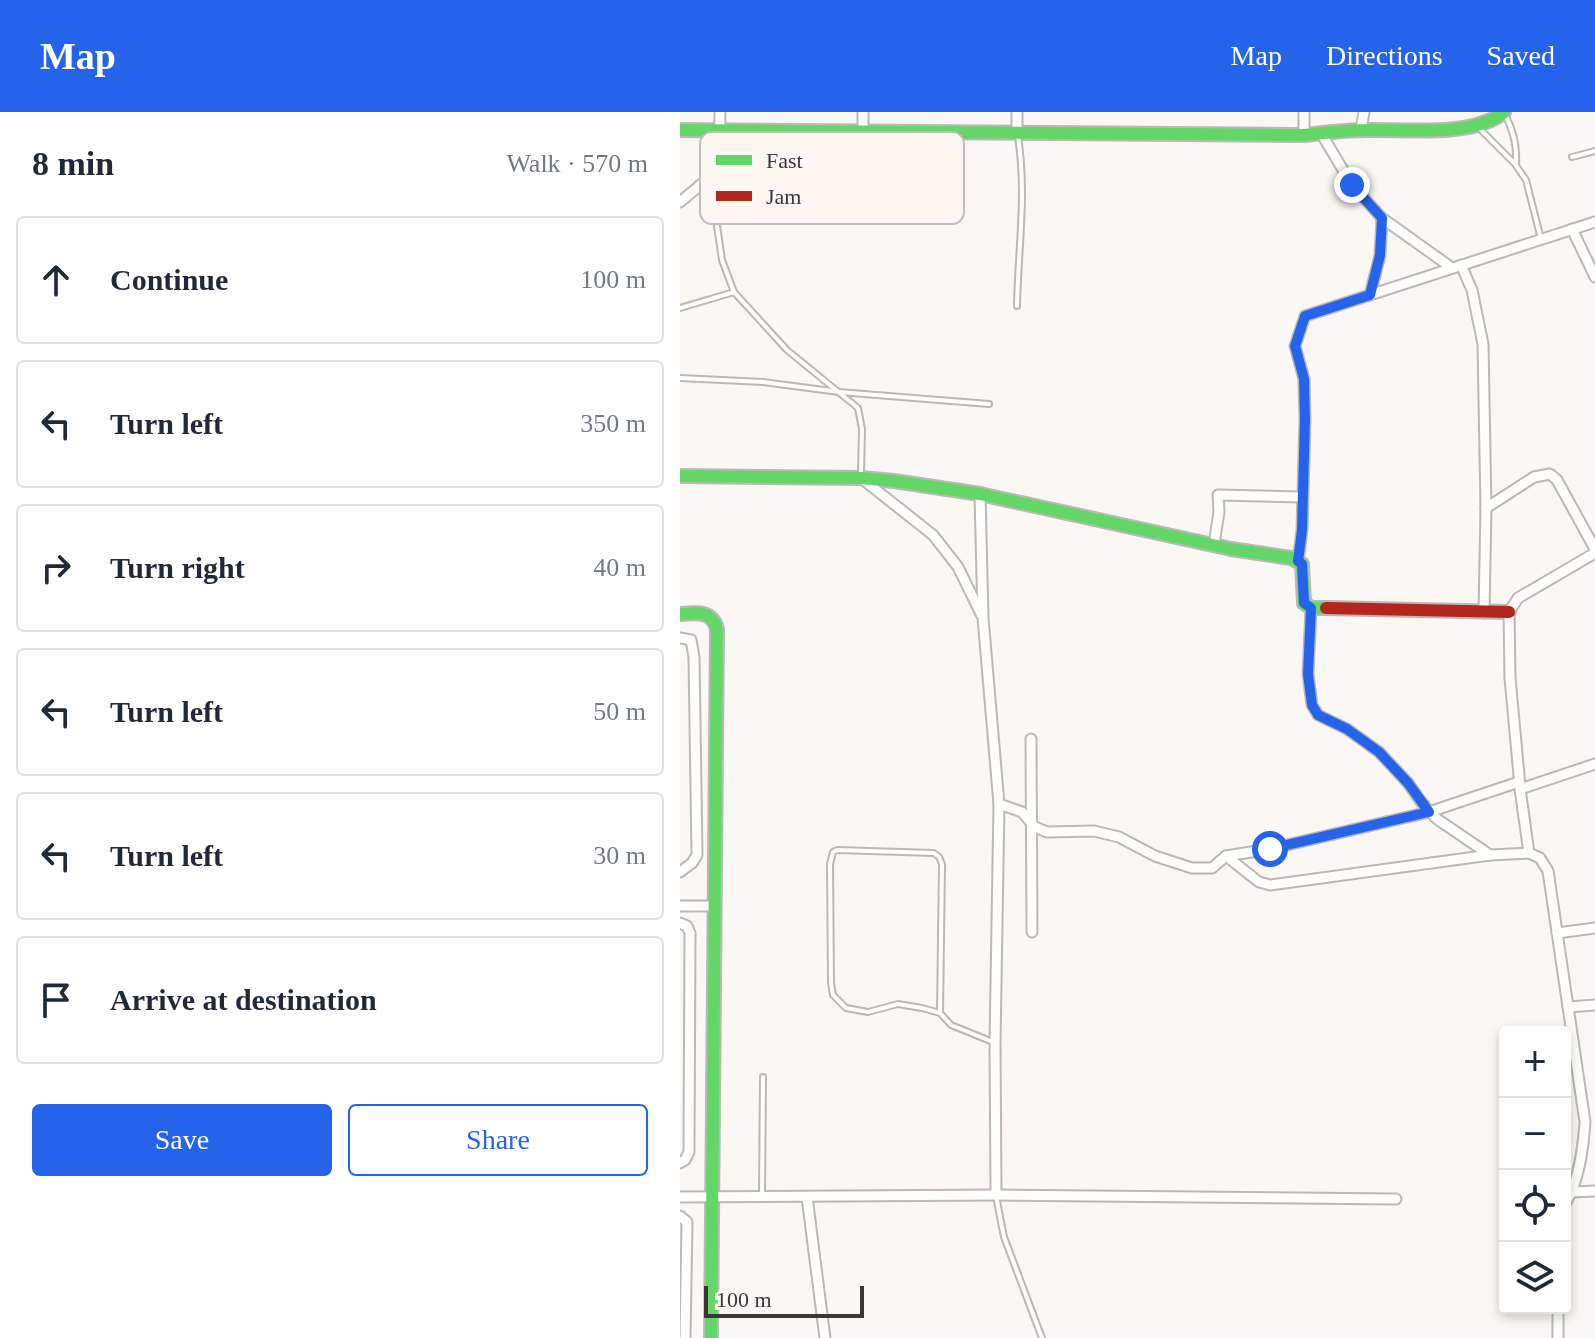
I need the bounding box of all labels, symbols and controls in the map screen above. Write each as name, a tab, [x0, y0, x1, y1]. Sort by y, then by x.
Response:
text: Map	[40, 35, 116, 77]
text: Map	[1231, 40, 1282, 71]
text: Directions	[1326, 40, 1443, 71]
text: Saved	[1487, 40, 1555, 71]
legend	[700, 132, 964, 224]
text: 8 min	[32, 145, 114, 182]
text: Fast	[766, 148, 803, 173]
text: Walk · 570 m	[506, 149, 648, 178]
route end	[1334, 167, 1370, 203]
text: Jam	[766, 184, 801, 209]
icon: ahead	[34, 258, 78, 302]
text: Continue	[110, 263, 228, 296]
text: 100 m	[580, 265, 646, 294]
icon: left	[34, 402, 78, 446]
text: Turn left	[110, 407, 223, 440]
text: 350 m	[580, 409, 646, 438]
icon: right	[34, 546, 78, 590]
text: Turn right	[110, 551, 245, 584]
text: 40 m	[593, 553, 646, 582]
icon: left	[34, 690, 78, 734]
text: Turn left	[110, 695, 223, 728]
text: 50 m	[593, 697, 646, 726]
route start	[1252, 831, 1288, 867]
icon: left	[34, 834, 78, 878]
text: Turn left	[110, 839, 223, 872]
text: 30 m	[593, 841, 646, 870]
icon: arrive	[34, 978, 78, 1022]
text: Arrive at destination	[110, 983, 377, 1016]
map controls	[1499, 1026, 1571, 1314]
button: +	[1499, 1026, 1571, 1098]
button: −	[1499, 1098, 1571, 1170]
button: Save	[32, 1104, 332, 1176]
button: Share	[348, 1104, 648, 1176]
button: locate	[1499, 1170, 1571, 1242]
button: layers	[1499, 1242, 1571, 1314]
scale bar	[704, 1282, 864, 1318]
text: 100 m	[716, 1287, 772, 1312]

